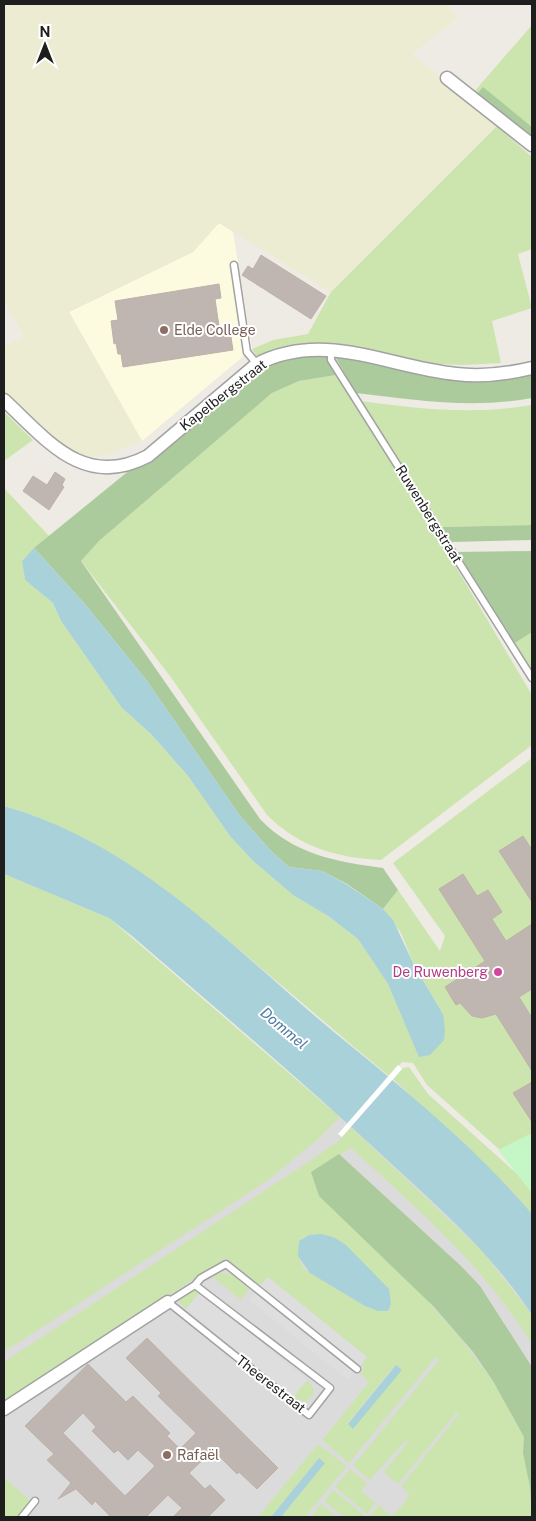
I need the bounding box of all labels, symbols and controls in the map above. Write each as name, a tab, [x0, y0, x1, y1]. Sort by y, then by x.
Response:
north arrow	[20, 20, 70, 70]
text: N	[40, 24, 50, 40]
place label: Elde College	[174, 322, 256, 338]
marker: Elde College	[158, 324, 170, 336]
street label: Kapelbergstraat	[176, 356, 270, 434]
street label: Ruwenbergstraat	[392, 462, 466, 566]
place label: De Ruwenberg	[393, 964, 488, 980]
marker: De Ruwenberg	[492, 966, 504, 978]
water label: Dommel	[257, 1004, 311, 1052]
street label: Theerestraat	[233, 1352, 309, 1416]
place label: Rafaël	[177, 1447, 219, 1463]
marker: Rafaël	[161, 1449, 173, 1461]

